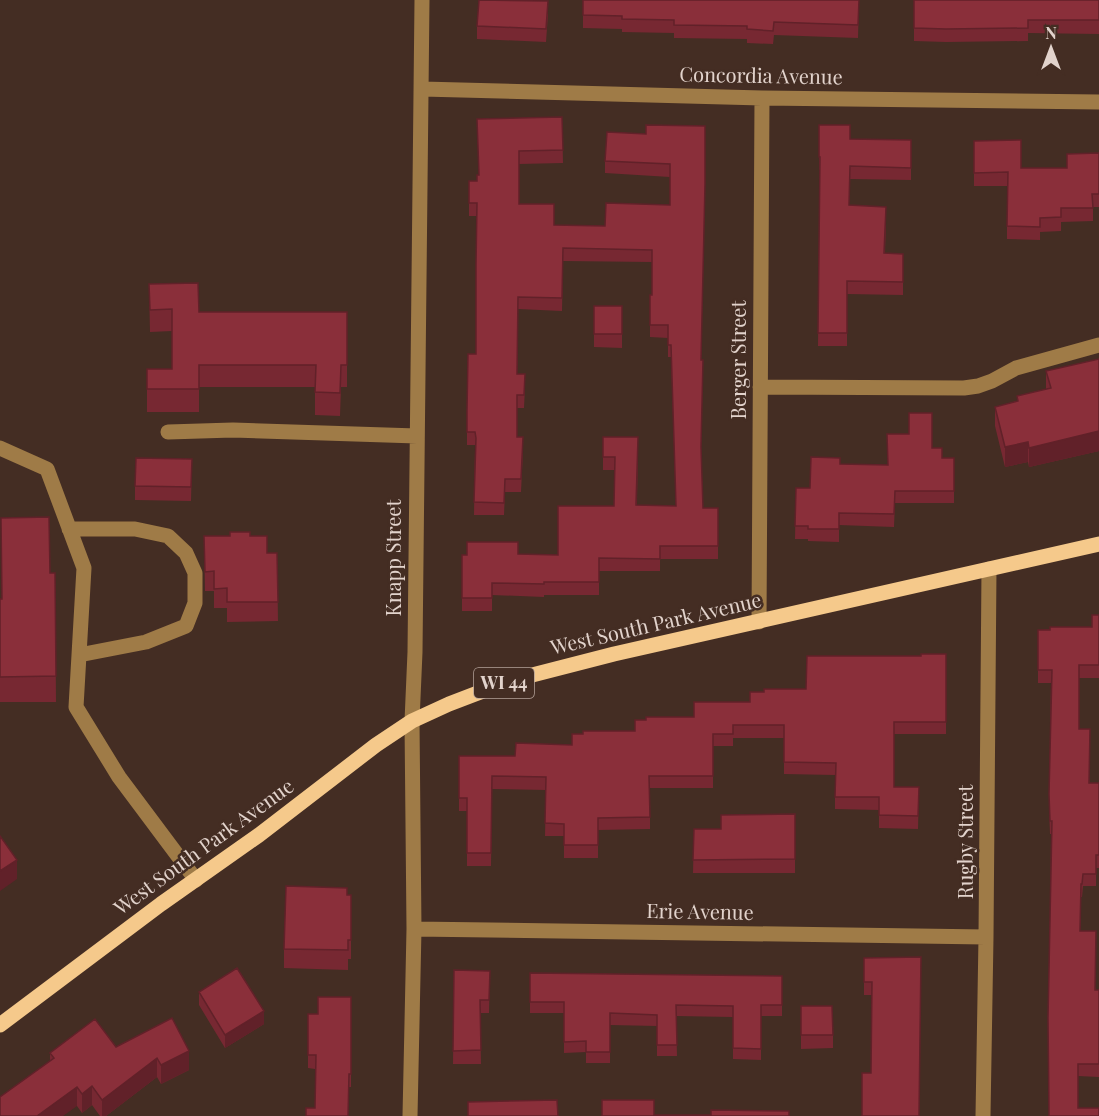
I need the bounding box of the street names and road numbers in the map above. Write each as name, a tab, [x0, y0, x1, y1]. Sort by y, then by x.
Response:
street label: Concordia Avenue	[679, 60, 843, 89]
street label: Berger Street	[724, 300, 751, 420]
street label: Knapp Street	[379, 499, 406, 616]
street label: West South Park Avenue	[547, 585, 764, 660]
road number: WI 44	[474, 668, 534, 698]
street label: West South Park Avenue	[107, 771, 298, 921]
street label: Rugby Street	[951, 784, 978, 899]
street label: Erie Avenue	[646, 896, 754, 925]

